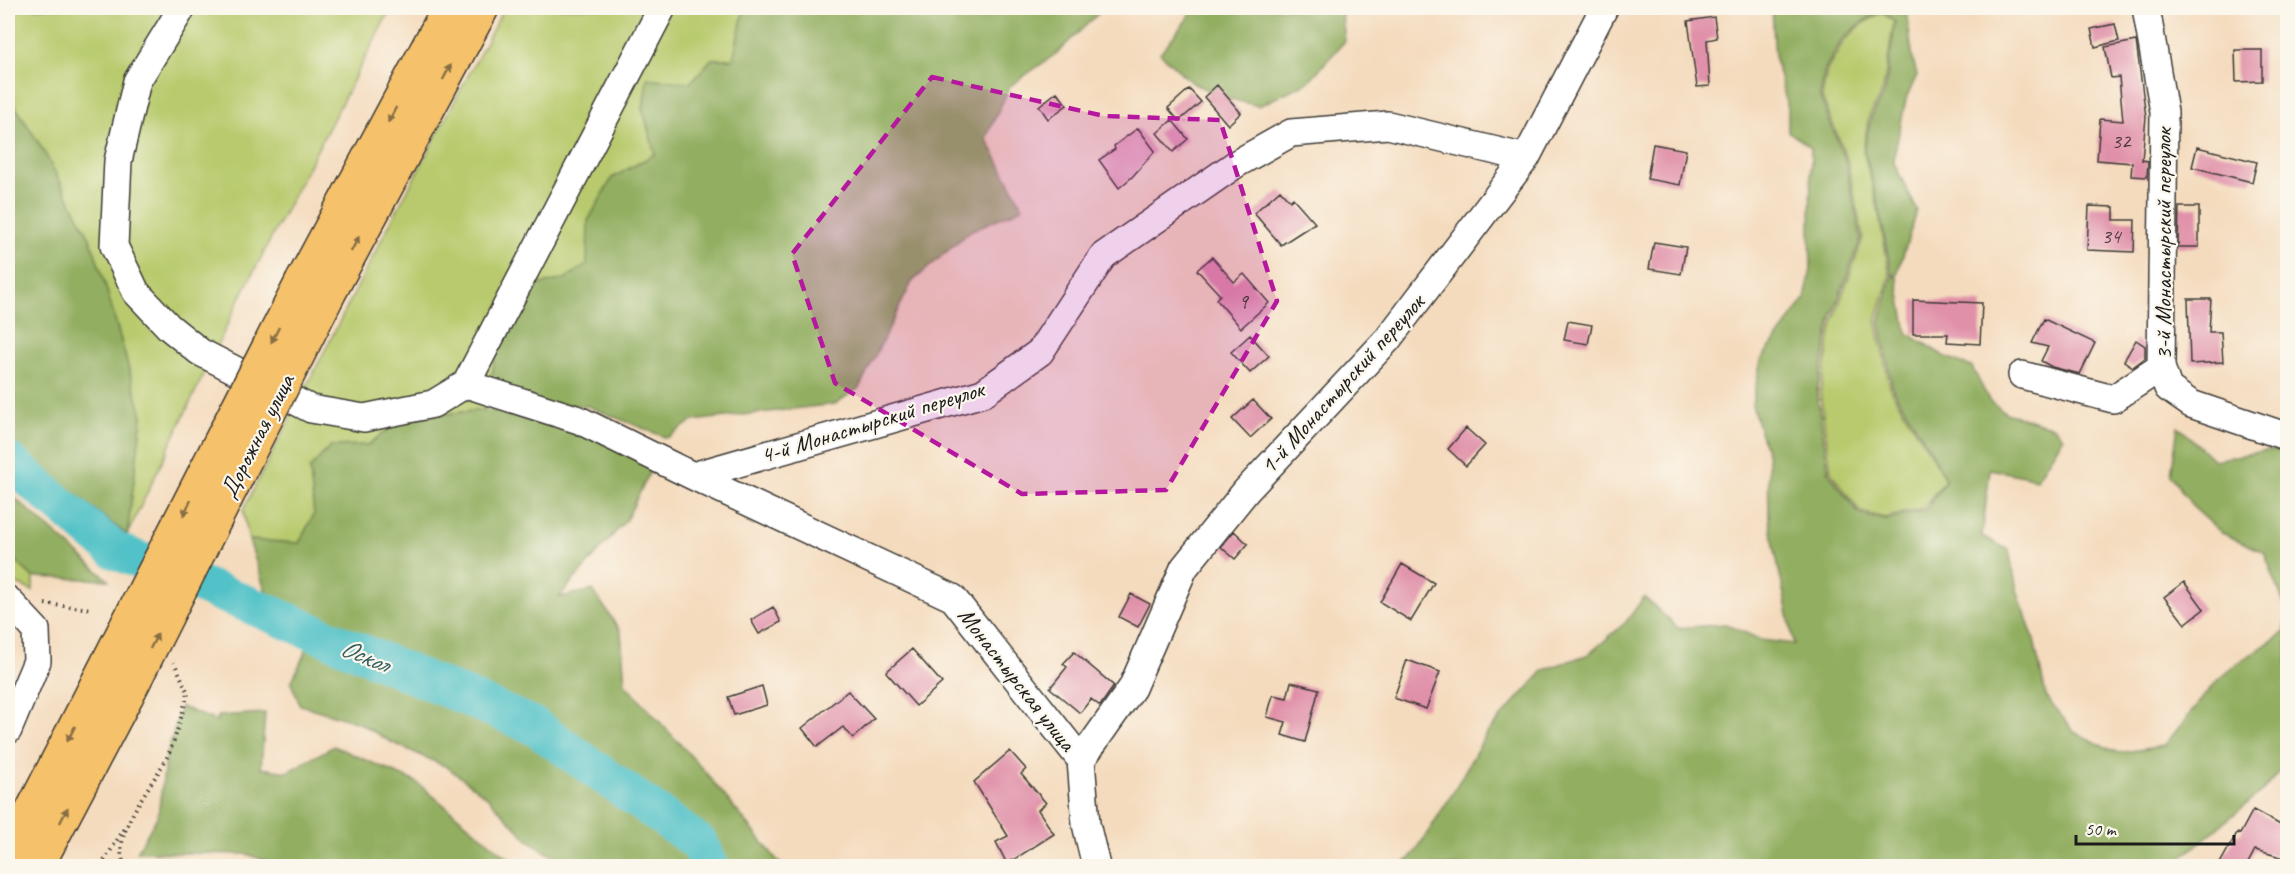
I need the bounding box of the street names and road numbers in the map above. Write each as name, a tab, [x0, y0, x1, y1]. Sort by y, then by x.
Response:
street label: 3-й Монастырский переулок	[2148, 126, 2178, 360]
street label: 1-й Монастырский переулок	[1253, 286, 1432, 480]
street label: Дорожная улица	[213, 368, 302, 503]
street label: 4-й Монастырский переулок	[757, 373, 989, 470]
street label: Монастырская улица	[952, 601, 1083, 758]

